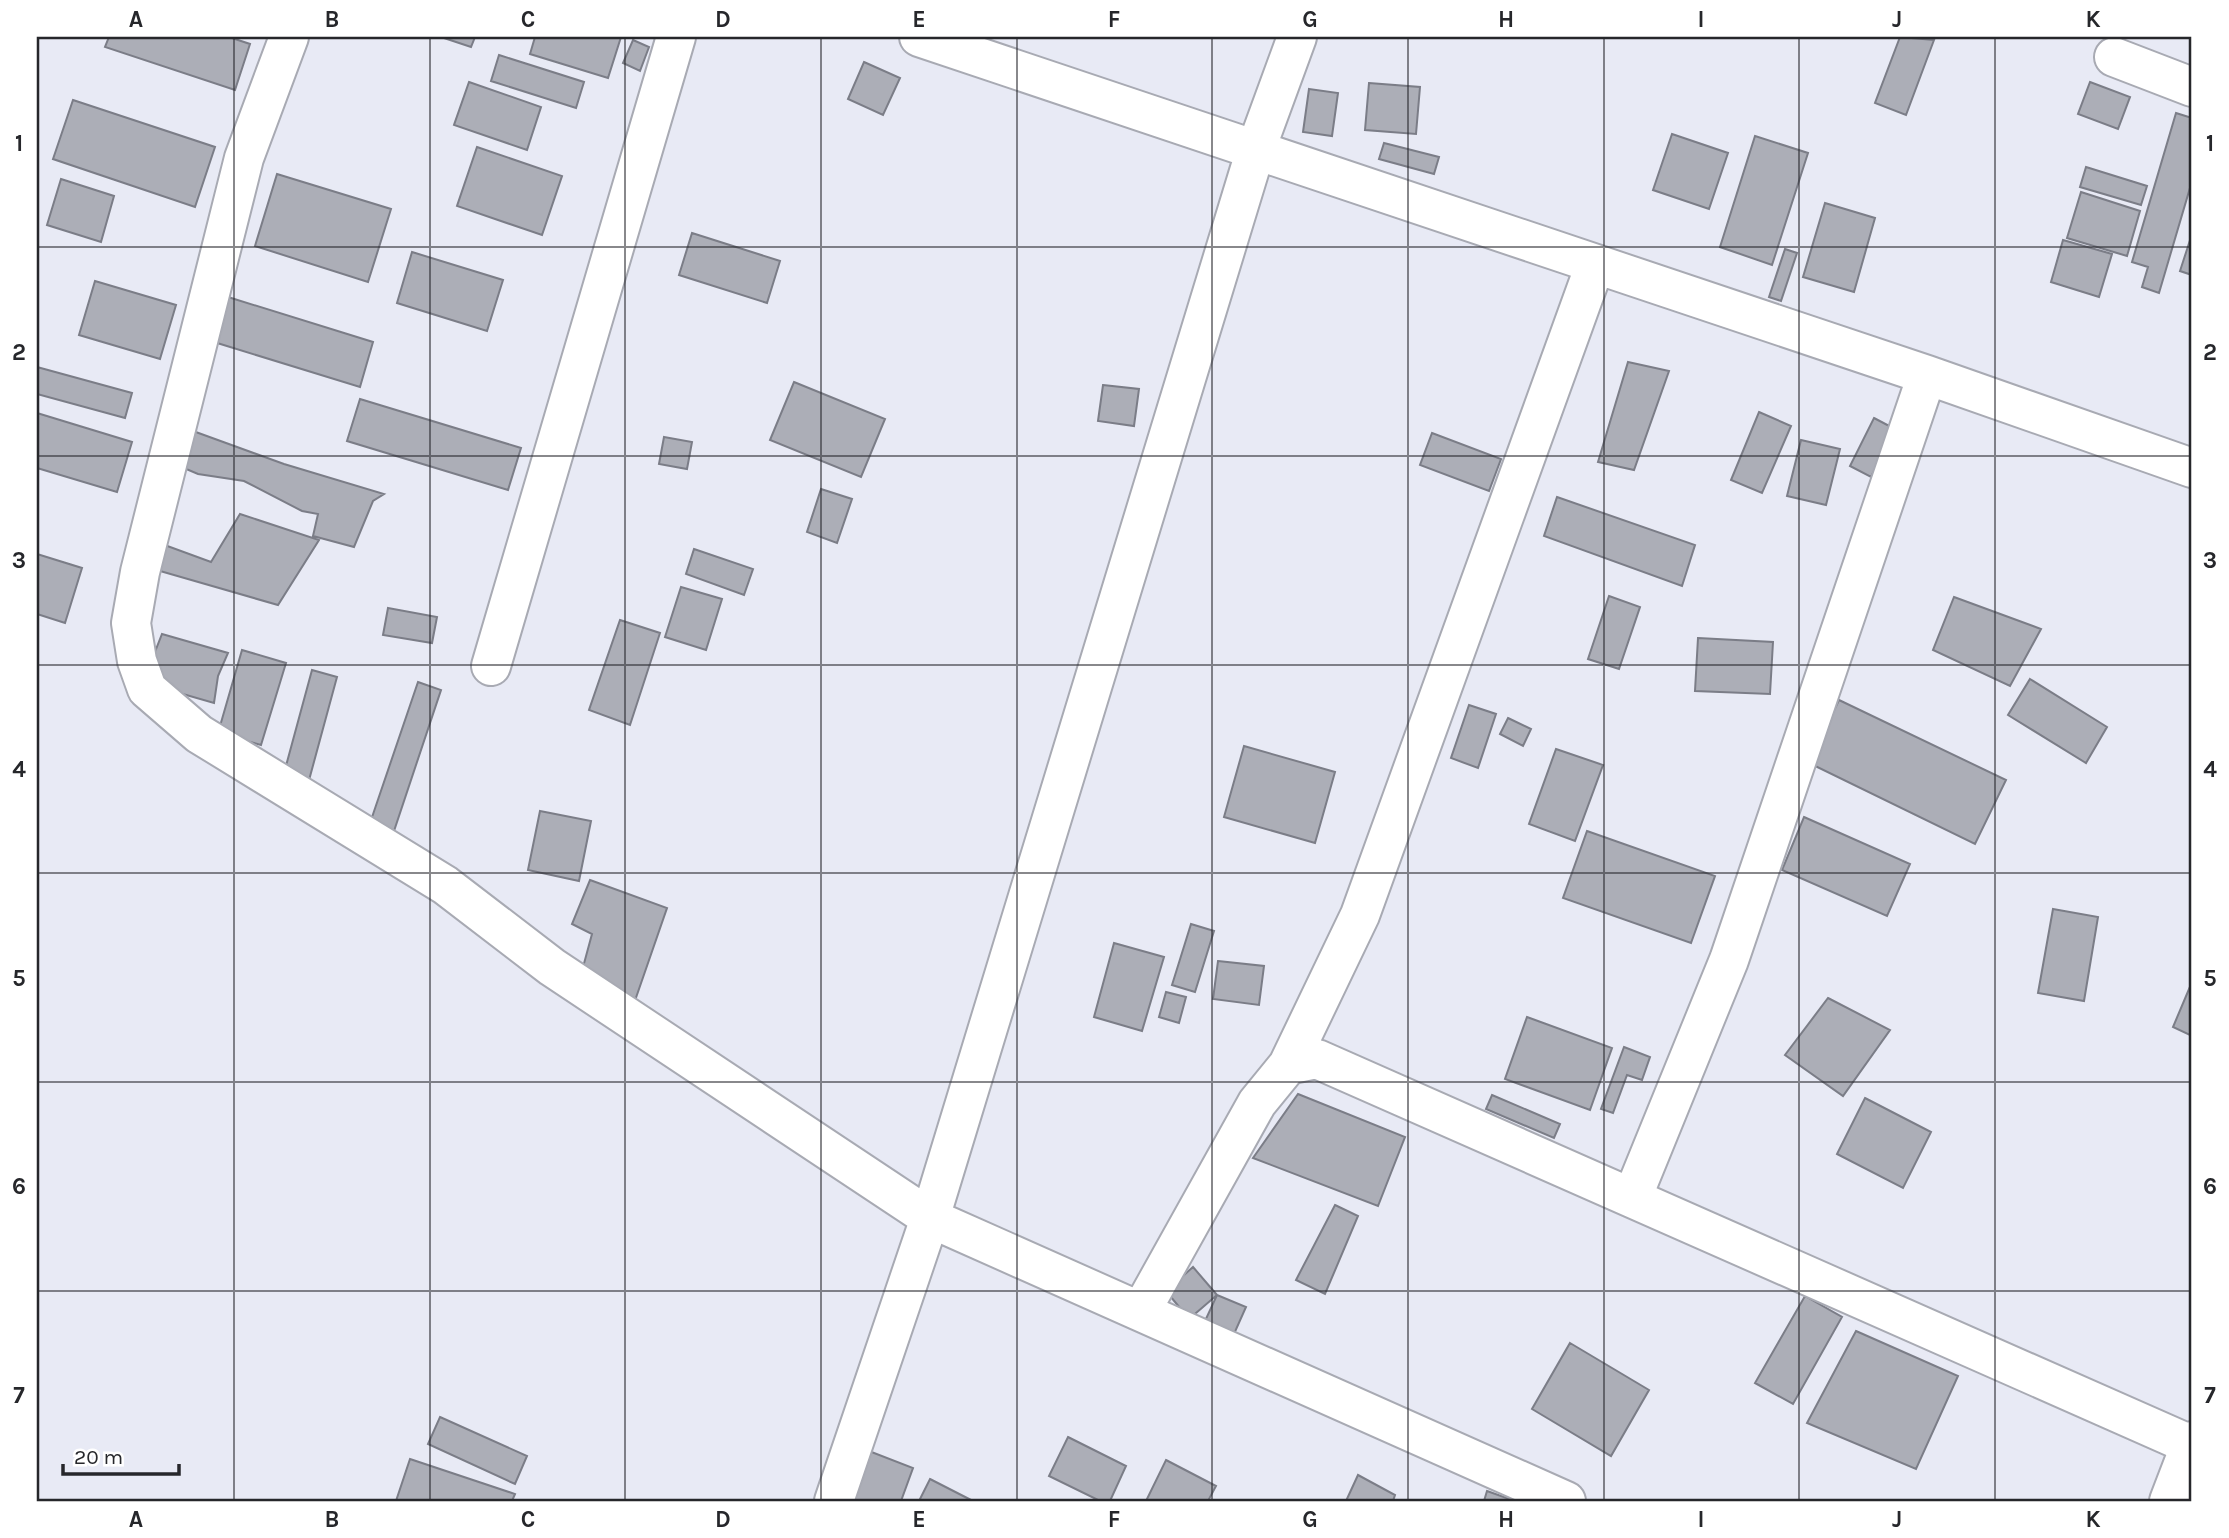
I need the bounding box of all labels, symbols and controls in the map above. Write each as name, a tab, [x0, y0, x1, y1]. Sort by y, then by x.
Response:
text: A	[129, 6, 143, 33]
text: B	[325, 6, 339, 33]
text: C	[521, 6, 535, 33]
text: D	[715, 6, 731, 33]
text: E	[912, 6, 926, 33]
text: F	[1108, 6, 1120, 33]
text: G	[1302, 6, 1318, 33]
text: H	[1498, 6, 1514, 33]
text: I	[1697, 6, 1705, 33]
text: J	[1892, 6, 1902, 33]
text: K	[2085, 6, 2101, 33]
text: 1	[15, 130, 23, 157]
text: 1	[2206, 130, 2214, 157]
text: 2	[12, 339, 26, 366]
text: 2	[2203, 339, 2217, 366]
text: 3	[12, 547, 26, 574]
text: 3	[2203, 547, 2217, 574]
text: 4	[12, 756, 26, 783]
text: 4	[2203, 756, 2217, 783]
text: 5	[12, 965, 26, 992]
text: 5	[2203, 965, 2217, 992]
text: 6	[12, 1173, 26, 1200]
text: 6	[2203, 1173, 2217, 1200]
text: 7	[13, 1382, 25, 1409]
text: 7	[2204, 1382, 2216, 1409]
scale bar	[63, 1433, 178, 1477]
text: 20 m	[74, 1445, 123, 1469]
text: A	[129, 1506, 143, 1533]
text: B	[325, 1506, 339, 1533]
text: C	[521, 1506, 535, 1533]
text: D	[715, 1506, 731, 1533]
text: E	[912, 1506, 926, 1533]
text: F	[1108, 1506, 1120, 1533]
text: G	[1302, 1506, 1318, 1533]
text: H	[1498, 1506, 1514, 1533]
text: I	[1697, 1506, 1705, 1533]
text: J	[1892, 1506, 1902, 1533]
text: K	[2085, 1506, 2101, 1533]

